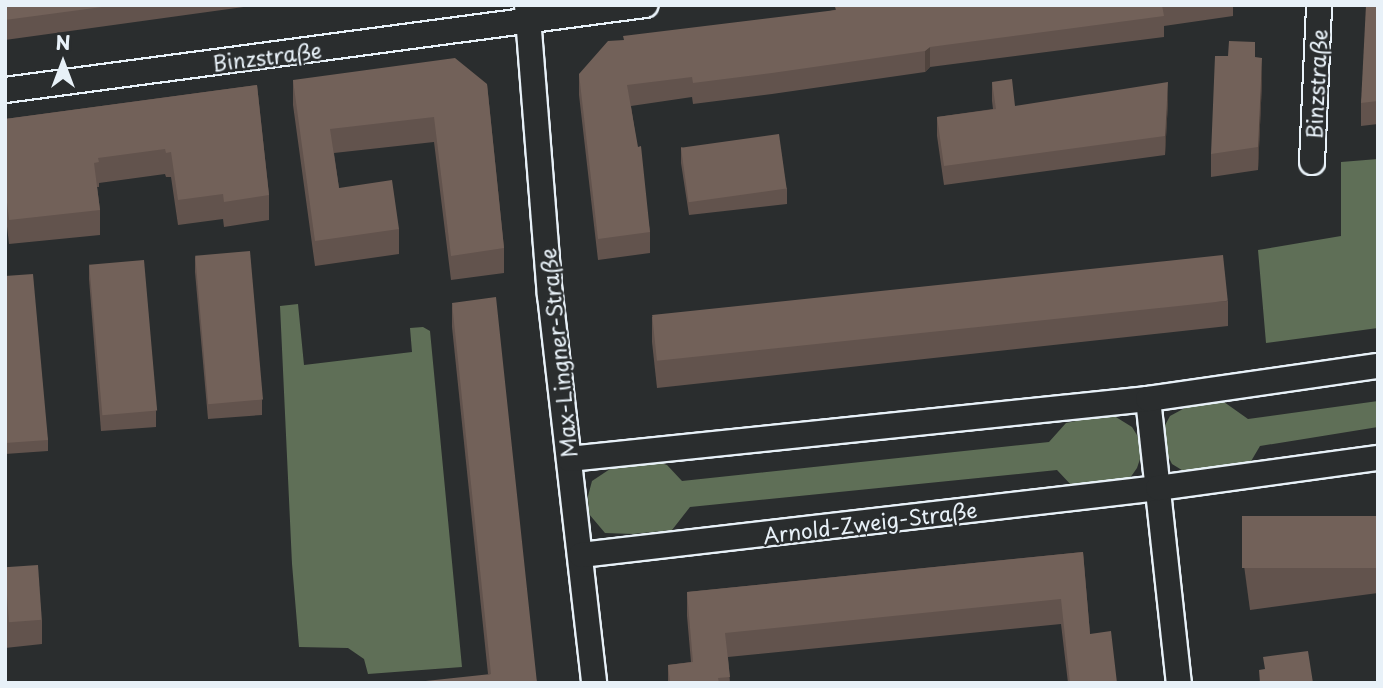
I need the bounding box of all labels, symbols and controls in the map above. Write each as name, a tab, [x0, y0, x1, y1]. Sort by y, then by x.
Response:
north arrow	[28, 28, 98, 98]
text: N	[55, 28, 71, 56]
street label: Binzstraße	[1301, 28, 1331, 140]
street label: Binzstraße	[211, 37, 323, 75]
street label: Max-Lingner-Straße	[534, 247, 582, 459]
street label: Arnold-Zweig-Straße	[761, 496, 979, 548]

